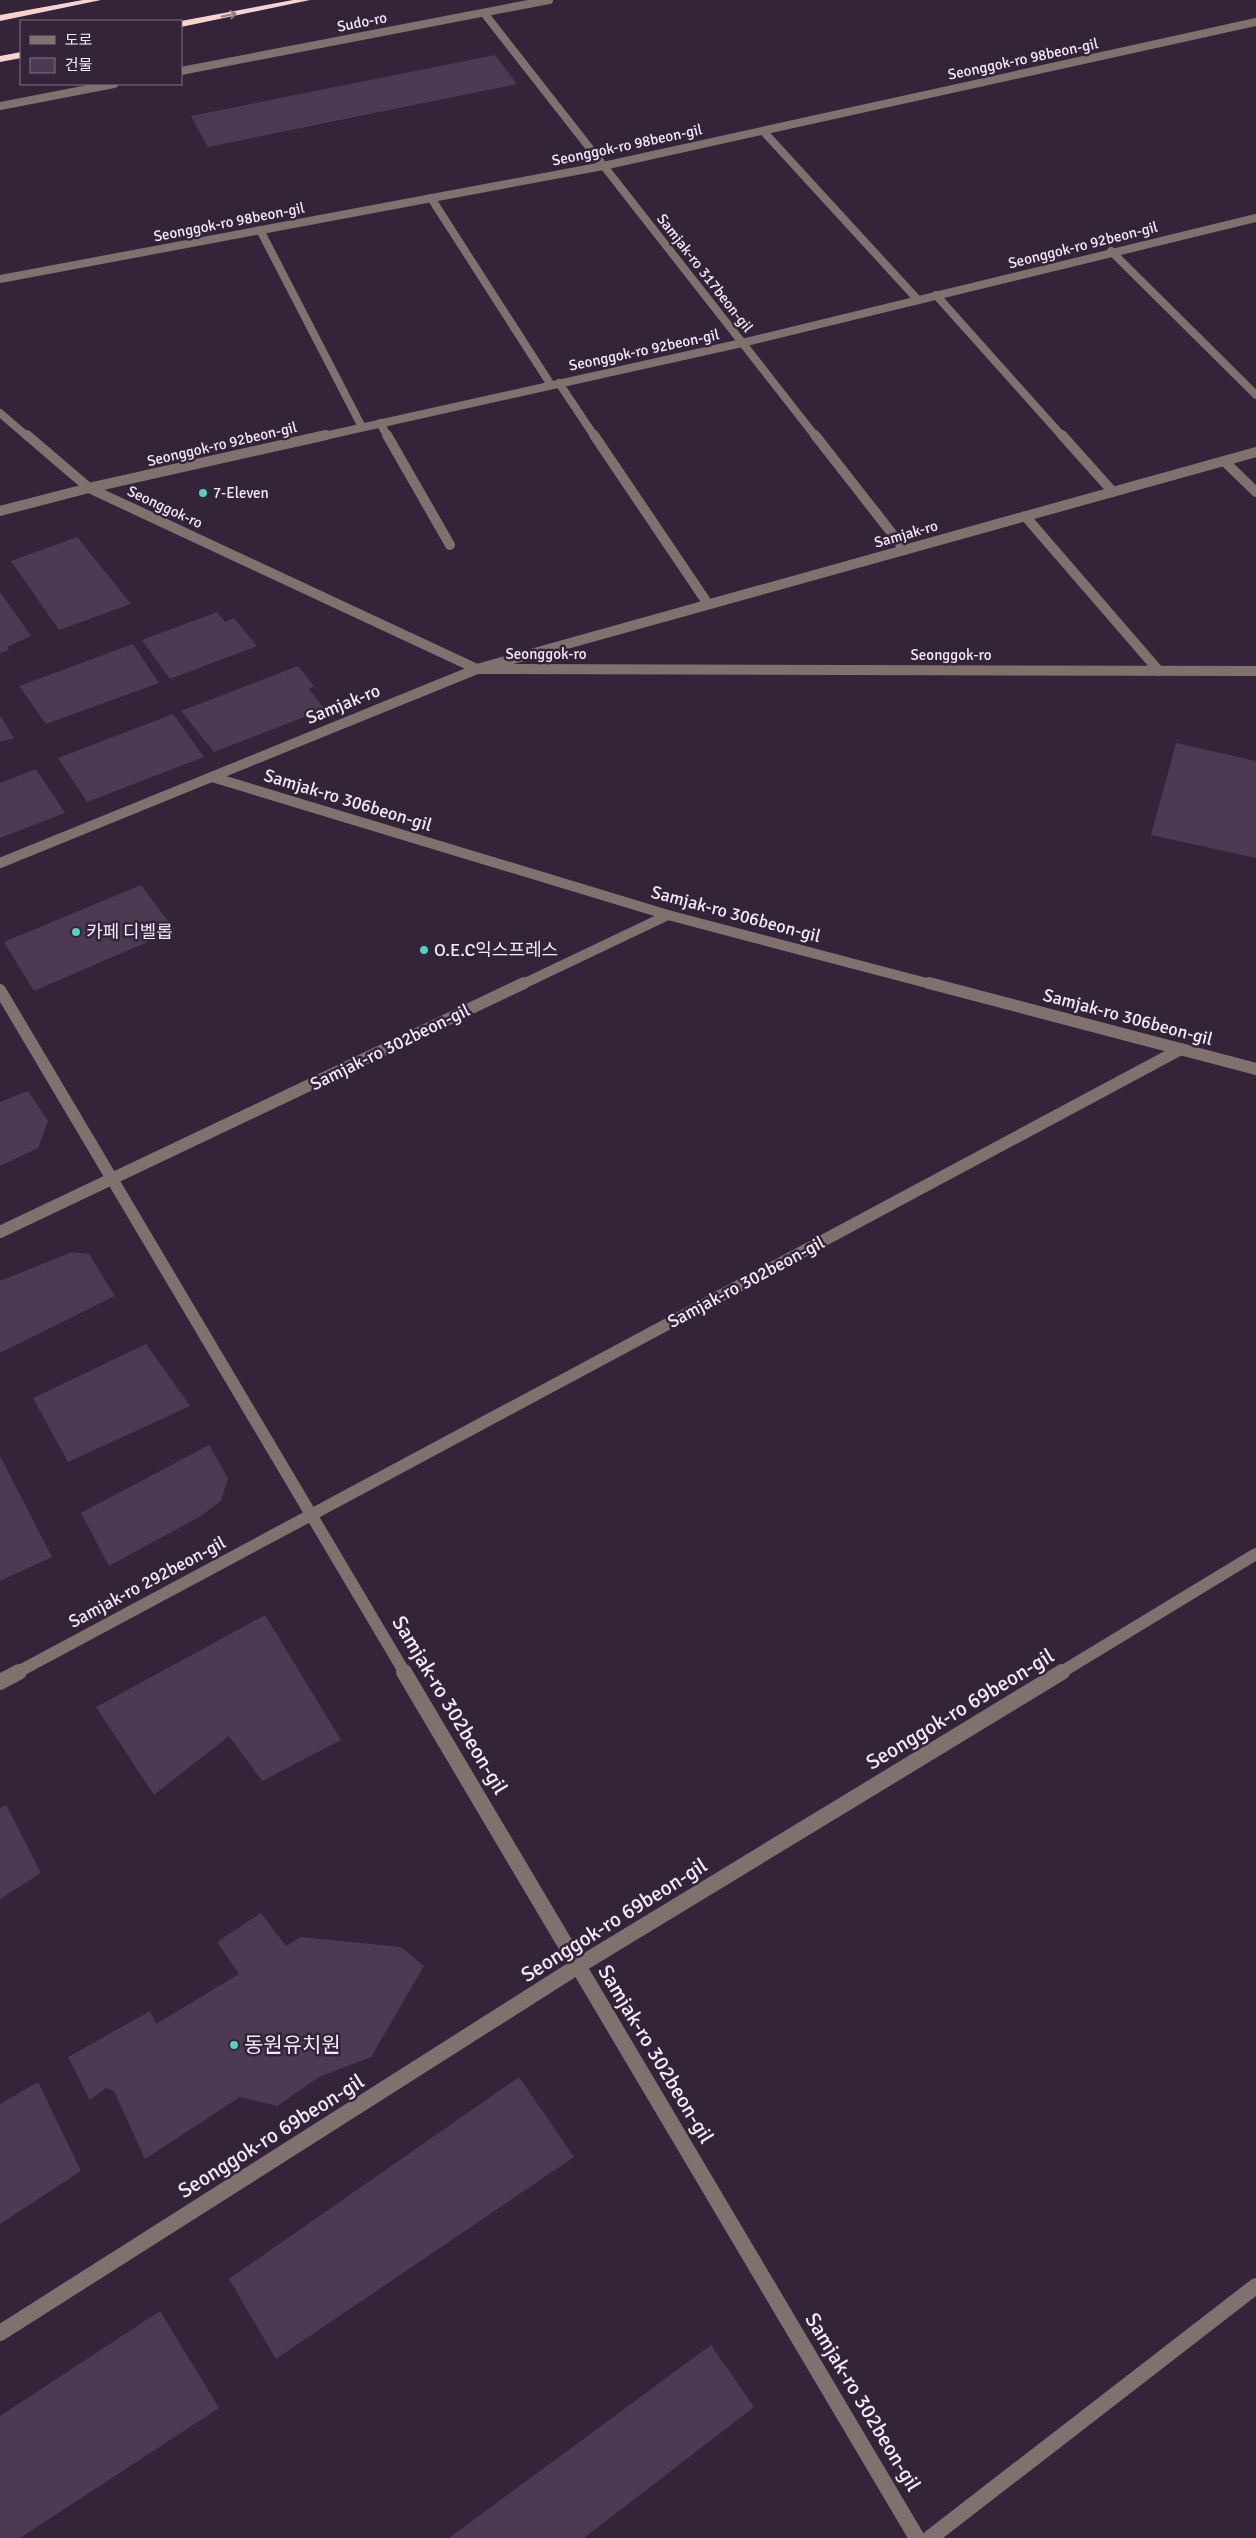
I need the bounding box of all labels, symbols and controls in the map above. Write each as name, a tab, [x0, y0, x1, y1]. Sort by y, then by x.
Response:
street label: Sudo-ro	[335, 8, 389, 36]
one-way arrow	[221, 10, 237, 19]
legend	[20, 20, 182, 85]
text: 도로	[65, 31, 93, 49]
street label: Seonggok-ro 98beon-gil	[946, 34, 1100, 84]
text: 건물	[65, 56, 93, 74]
street label: Seonggok-ro 98beon-gil	[550, 120, 704, 170]
street label: Seonggok-ro 98beon-gil	[152, 199, 306, 245]
street label: Samjak-ro 317beon-gil	[653, 210, 757, 336]
street label: Seonggok-ro 92beon-gil	[1006, 218, 1160, 272]
street label: Seonggok-ro 92beon-gil	[567, 325, 721, 375]
street label: Seonggok-ro 92beon-gil	[145, 418, 299, 470]
street label: Seonggok-ro	[125, 482, 206, 532]
place label: 7-Eleven	[213, 484, 269, 502]
marker: 7-Eleven	[197, 487, 209, 499]
street label: Samjak-ro	[872, 516, 940, 552]
street label: Seonggok-ro	[506, 645, 587, 663]
street label: Seonggok-ro	[911, 646, 992, 664]
street label: Samjak-ro	[303, 679, 383, 729]
street label: Samjak-ro 306beon-gil	[261, 764, 435, 836]
street label: Samjak-ro 306beon-gil	[649, 881, 823, 947]
place label: 카페 디벨롭	[86, 921, 173, 943]
marker: 카페 디벨롭	[70, 926, 82, 938]
place label: O.E.C익스프레스	[434, 939, 558, 961]
marker: O.E.C익스프레스	[418, 944, 430, 956]
street label: Samjak-ro 306beon-gil	[1041, 984, 1215, 1050]
street label: Samjak-ro 302beon-gil	[307, 999, 473, 1095]
street label: Samjak-ro 302beon-gil	[664, 1231, 828, 1333]
street label: Samjak-ro 292beon-gil	[65, 1531, 229, 1633]
street label: Samjak-ro 302beon-gil	[386, 1611, 514, 1799]
street label: Seonggok-ro 69beon-gil	[861, 1643, 1059, 1775]
street label: Seonggok-ro 69beon-gil	[516, 1852, 712, 1988]
street label: Samjak-ro 302beon-gil	[592, 1960, 720, 2148]
place label: 동원유치원	[244, 2032, 341, 2058]
marker: 동원유치원	[228, 2039, 240, 2051]
street label: Seonggok-ro 69beon-gil	[173, 2068, 369, 2204]
street label: Samjak-ro 302beon-gil	[799, 2308, 927, 2496]

